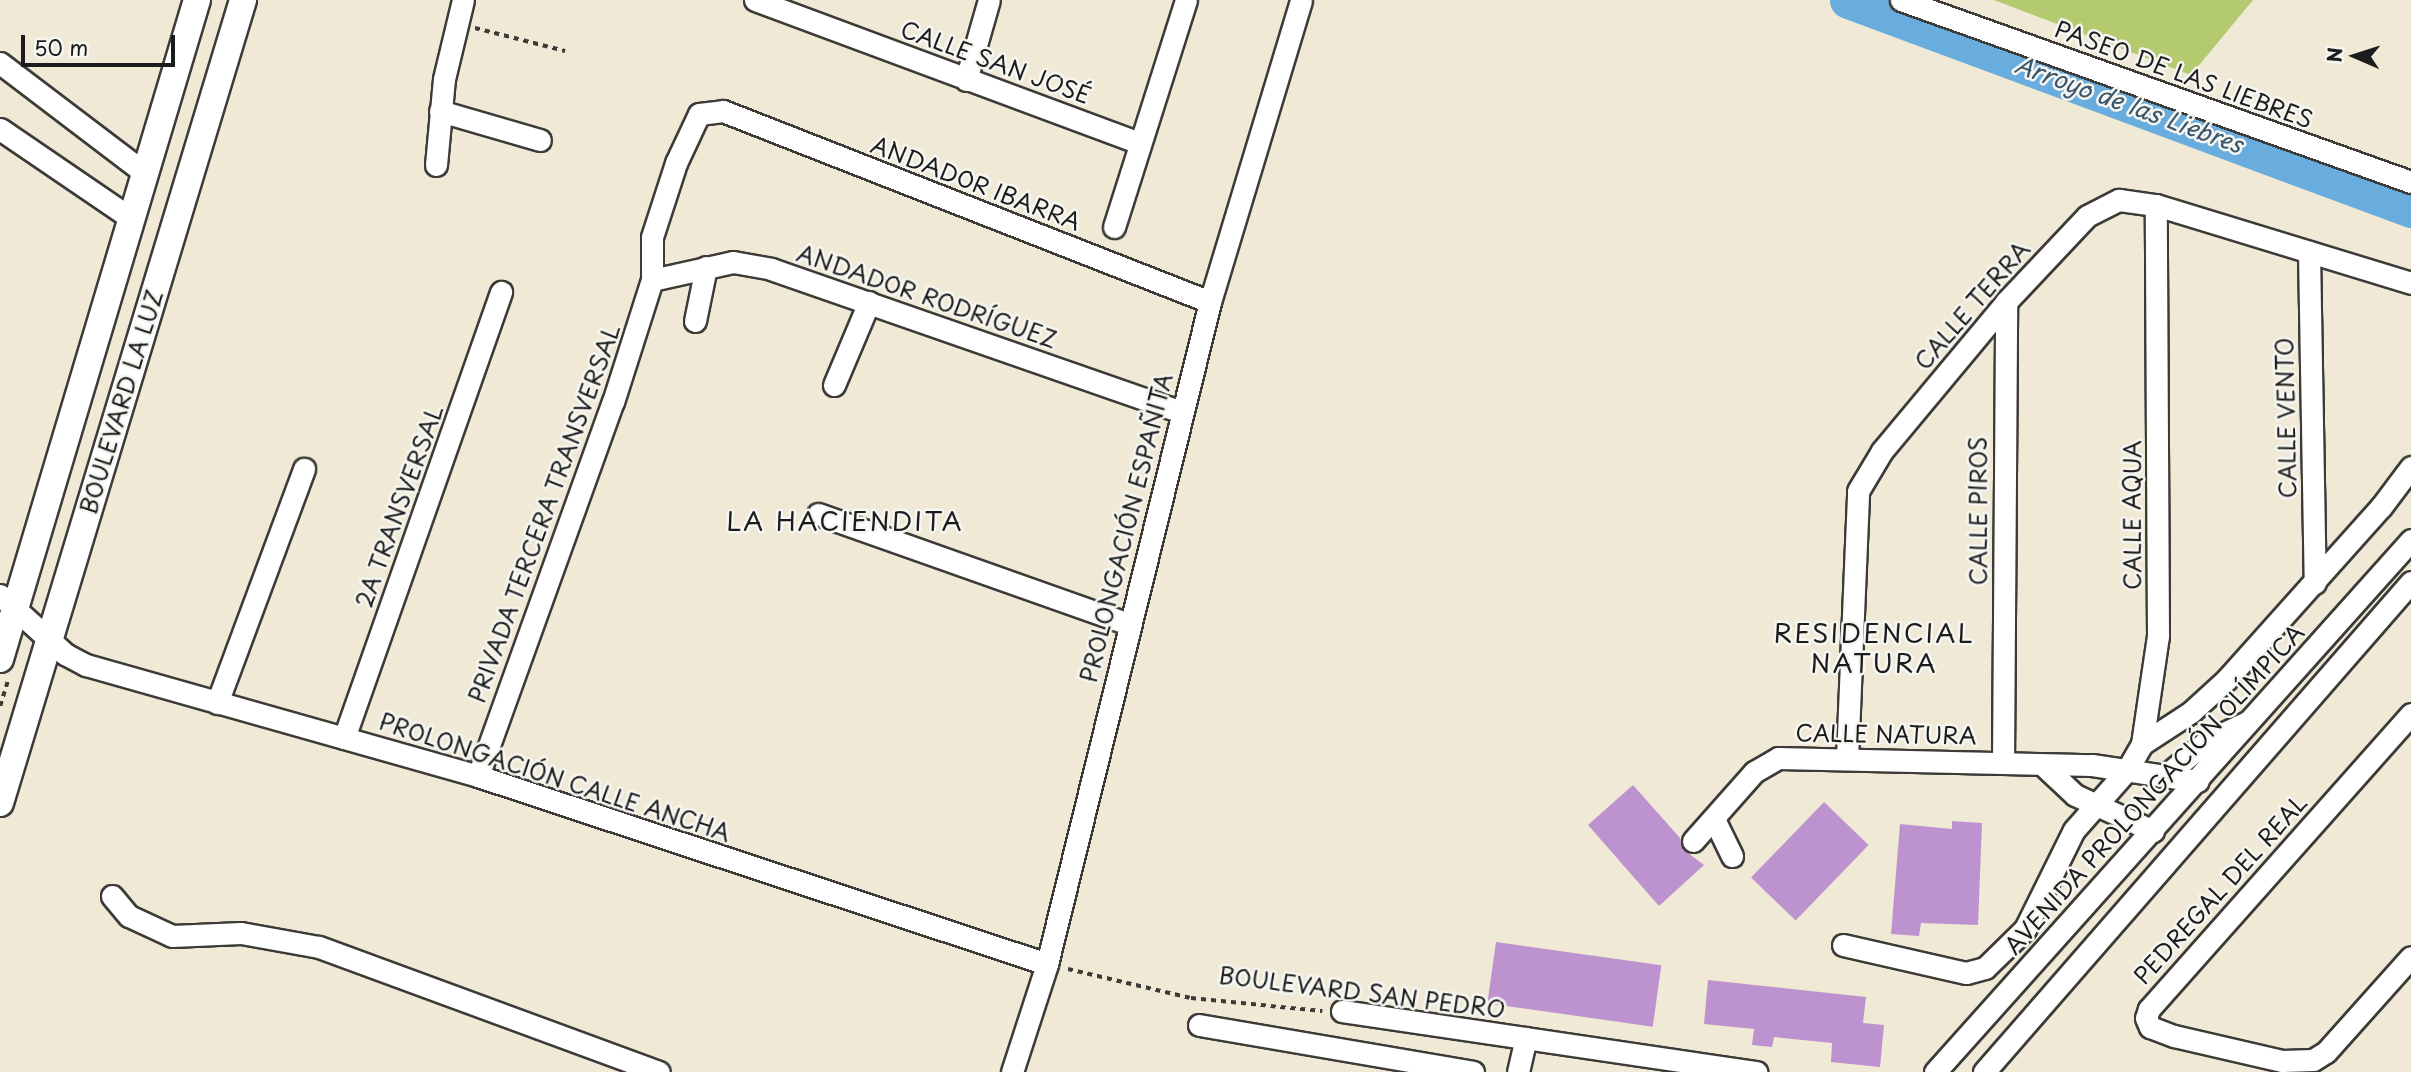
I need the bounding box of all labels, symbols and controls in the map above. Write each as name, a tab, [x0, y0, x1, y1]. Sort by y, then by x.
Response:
street label: PASEO DE LAS LIEBRES	[2051, 14, 2317, 134]
street label: CALLE SAN JOSÉ	[897, 15, 1095, 109]
scale bar	[24, 21, 178, 65]
north arrow	[2320, 21, 2390, 91]
text: 50 m	[34, 31, 88, 63]
text: N	[2320, 47, 2348, 63]
water label: Arroyo de las Liebres	[2009, 49, 2249, 159]
street label: ANDADOR IBARRA	[866, 130, 1086, 236]
street label: CALLE TERRA	[1908, 235, 2036, 375]
street label: ANDADOR RODRÍGUEZ	[793, 238, 1061, 354]
street label: BOULEVARD LA LUZ	[73, 286, 169, 518]
street label: PRIVADA TERCERA TRANSVERSAL	[463, 321, 625, 705]
street label: CALLE VENTO	[2271, 336, 2301, 500]
street label: PROLONGACIÓN ESPAÑITA	[1074, 370, 1178, 686]
street label: 2A TRANSVERSAL	[350, 402, 448, 610]
street label: CALLE PIROS	[1964, 434, 1992, 588]
street label: CALLE AQUA	[2118, 438, 2146, 592]
district label: LA HACIENDITA	[728, 505, 962, 537]
district label: RESIDENCIAL NATURA	[1776, 617, 1972, 678]
street label: AVENIDA PROLONGACIÓN OLÍMPICA	[1999, 619, 2309, 959]
street label: PROLONGACIÓN CALLE ANCHA	[373, 706, 737, 848]
street label: CALLE NATURA	[1794, 719, 1978, 749]
street label: PEDREGAL DEL REAL	[2127, 788, 2313, 990]
street label: BOULEVARD SAN PEDRO	[1216, 961, 1508, 1023]

